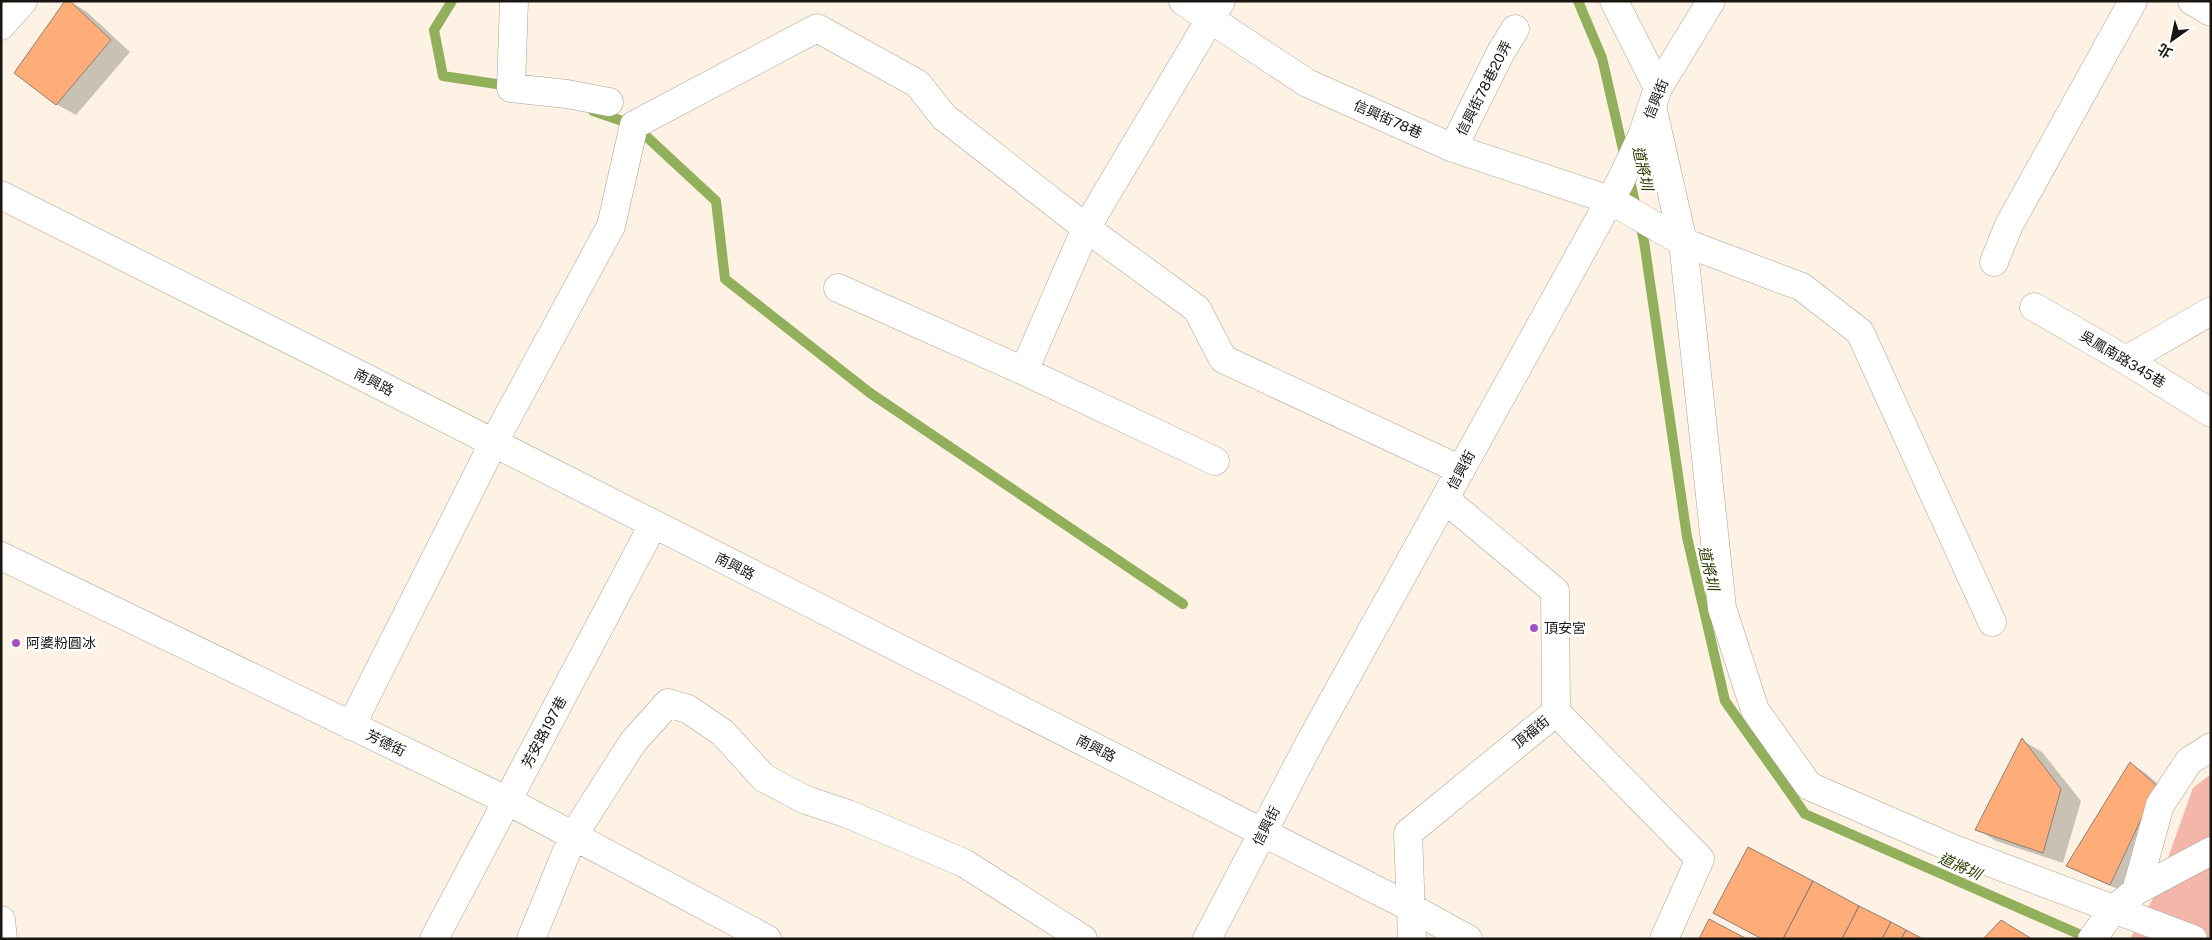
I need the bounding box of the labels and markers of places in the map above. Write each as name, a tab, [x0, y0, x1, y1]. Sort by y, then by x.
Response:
place label: 頂安宮	[1544, 620, 1586, 636]
marker: 頂安宮	[1528, 622, 1540, 634]
place label: 阿婆粉圓冰	[26, 635, 96, 651]
marker: 阿婆粉圓冰	[10, 637, 22, 649]

